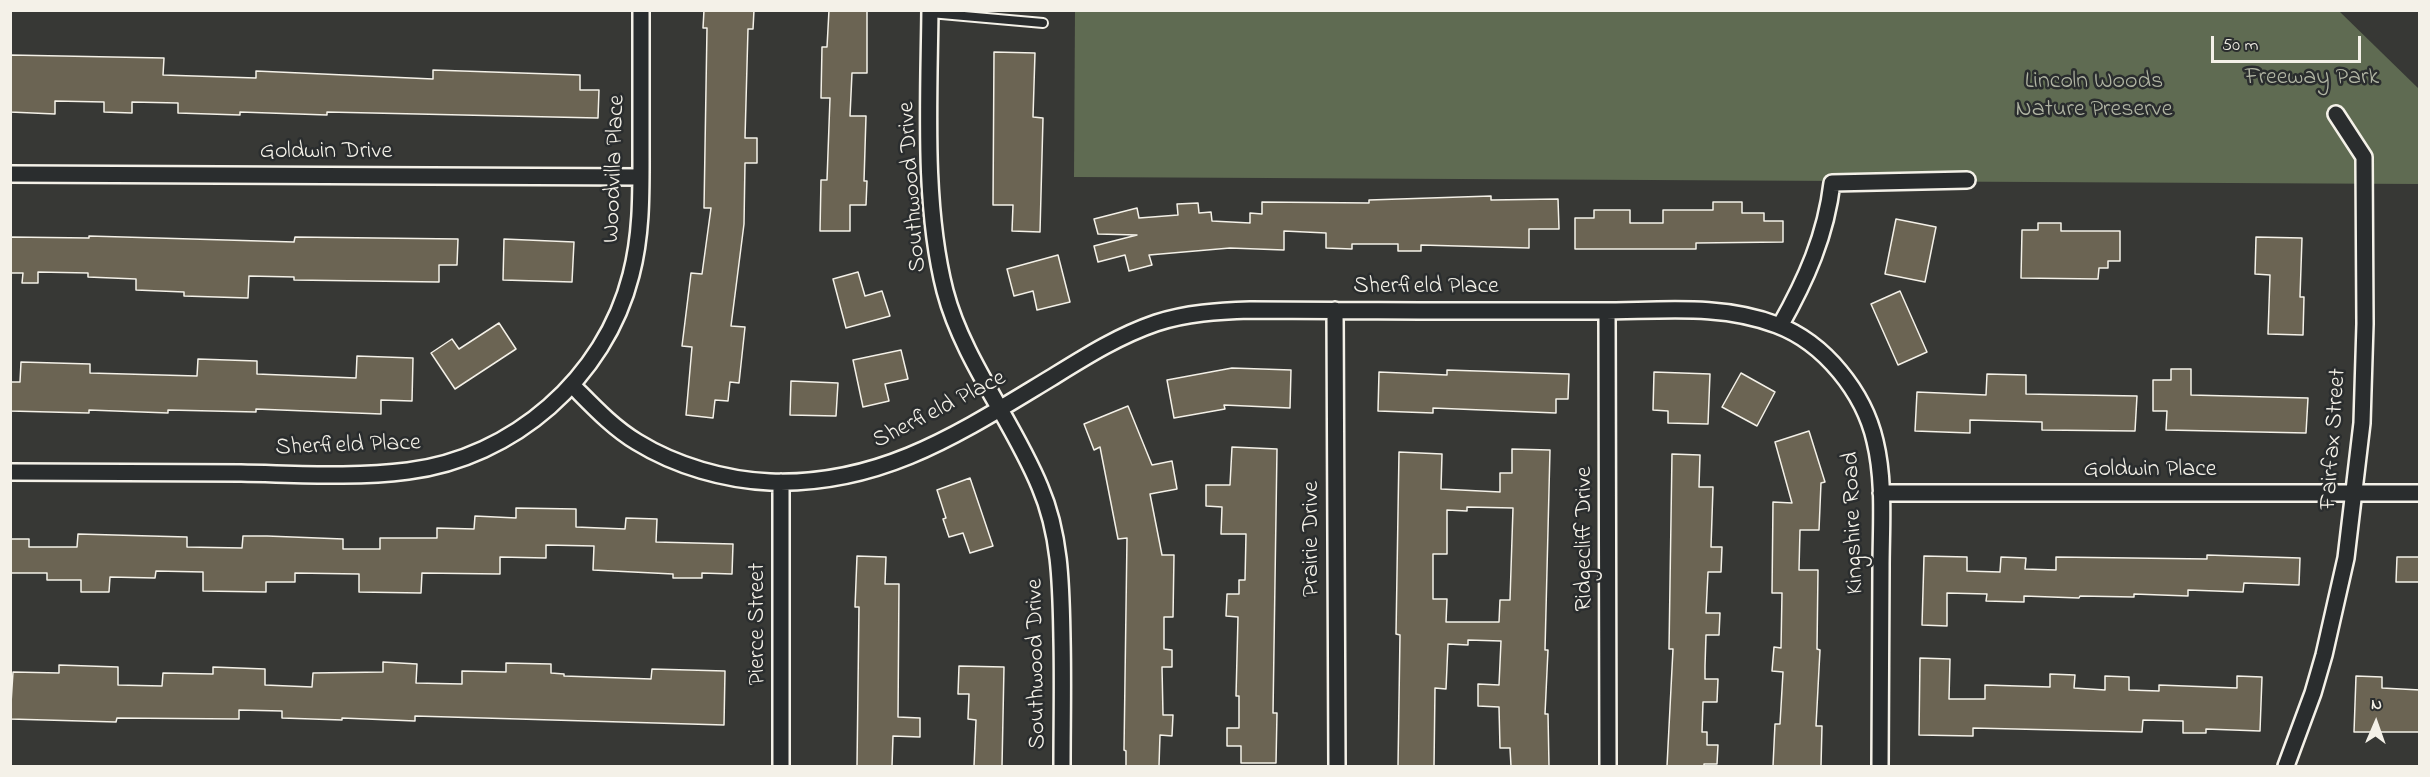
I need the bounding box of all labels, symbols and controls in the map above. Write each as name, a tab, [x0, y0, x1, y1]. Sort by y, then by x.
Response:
scale bar	[2214, 24, 2364, 62]
text: 50 m	[2222, 33, 2259, 59]
park label: Freeway Park	[2245, 65, 2379, 93]
park label: Lincoln Woods Nature Preserve	[2016, 69, 2172, 125]
street label: Woodvilla Place	[599, 94, 633, 244]
street label: Southwood Drive	[894, 101, 934, 273]
street label: Goldwin Drive	[260, 139, 392, 167]
street label: Sherfield Place	[1353, 274, 1499, 302]
street label: Sherfield Place	[869, 365, 1011, 457]
street label: Fairfax Street	[2316, 367, 2354, 511]
street label: Sherfield Place	[275, 430, 421, 464]
street label: Kingshire Road	[1838, 451, 1872, 595]
street label: Goldwin Place	[2083, 457, 2217, 485]
street label: Ridgecliff Drive	[1572, 467, 1600, 611]
street label: Prairie Drive	[1299, 481, 1327, 597]
street label: Pierce Street	[745, 563, 773, 685]
street label: Southwood Drive	[1022, 578, 1054, 750]
north arrow	[2346, 693, 2406, 753]
text: N	[2371, 693, 2382, 717]

